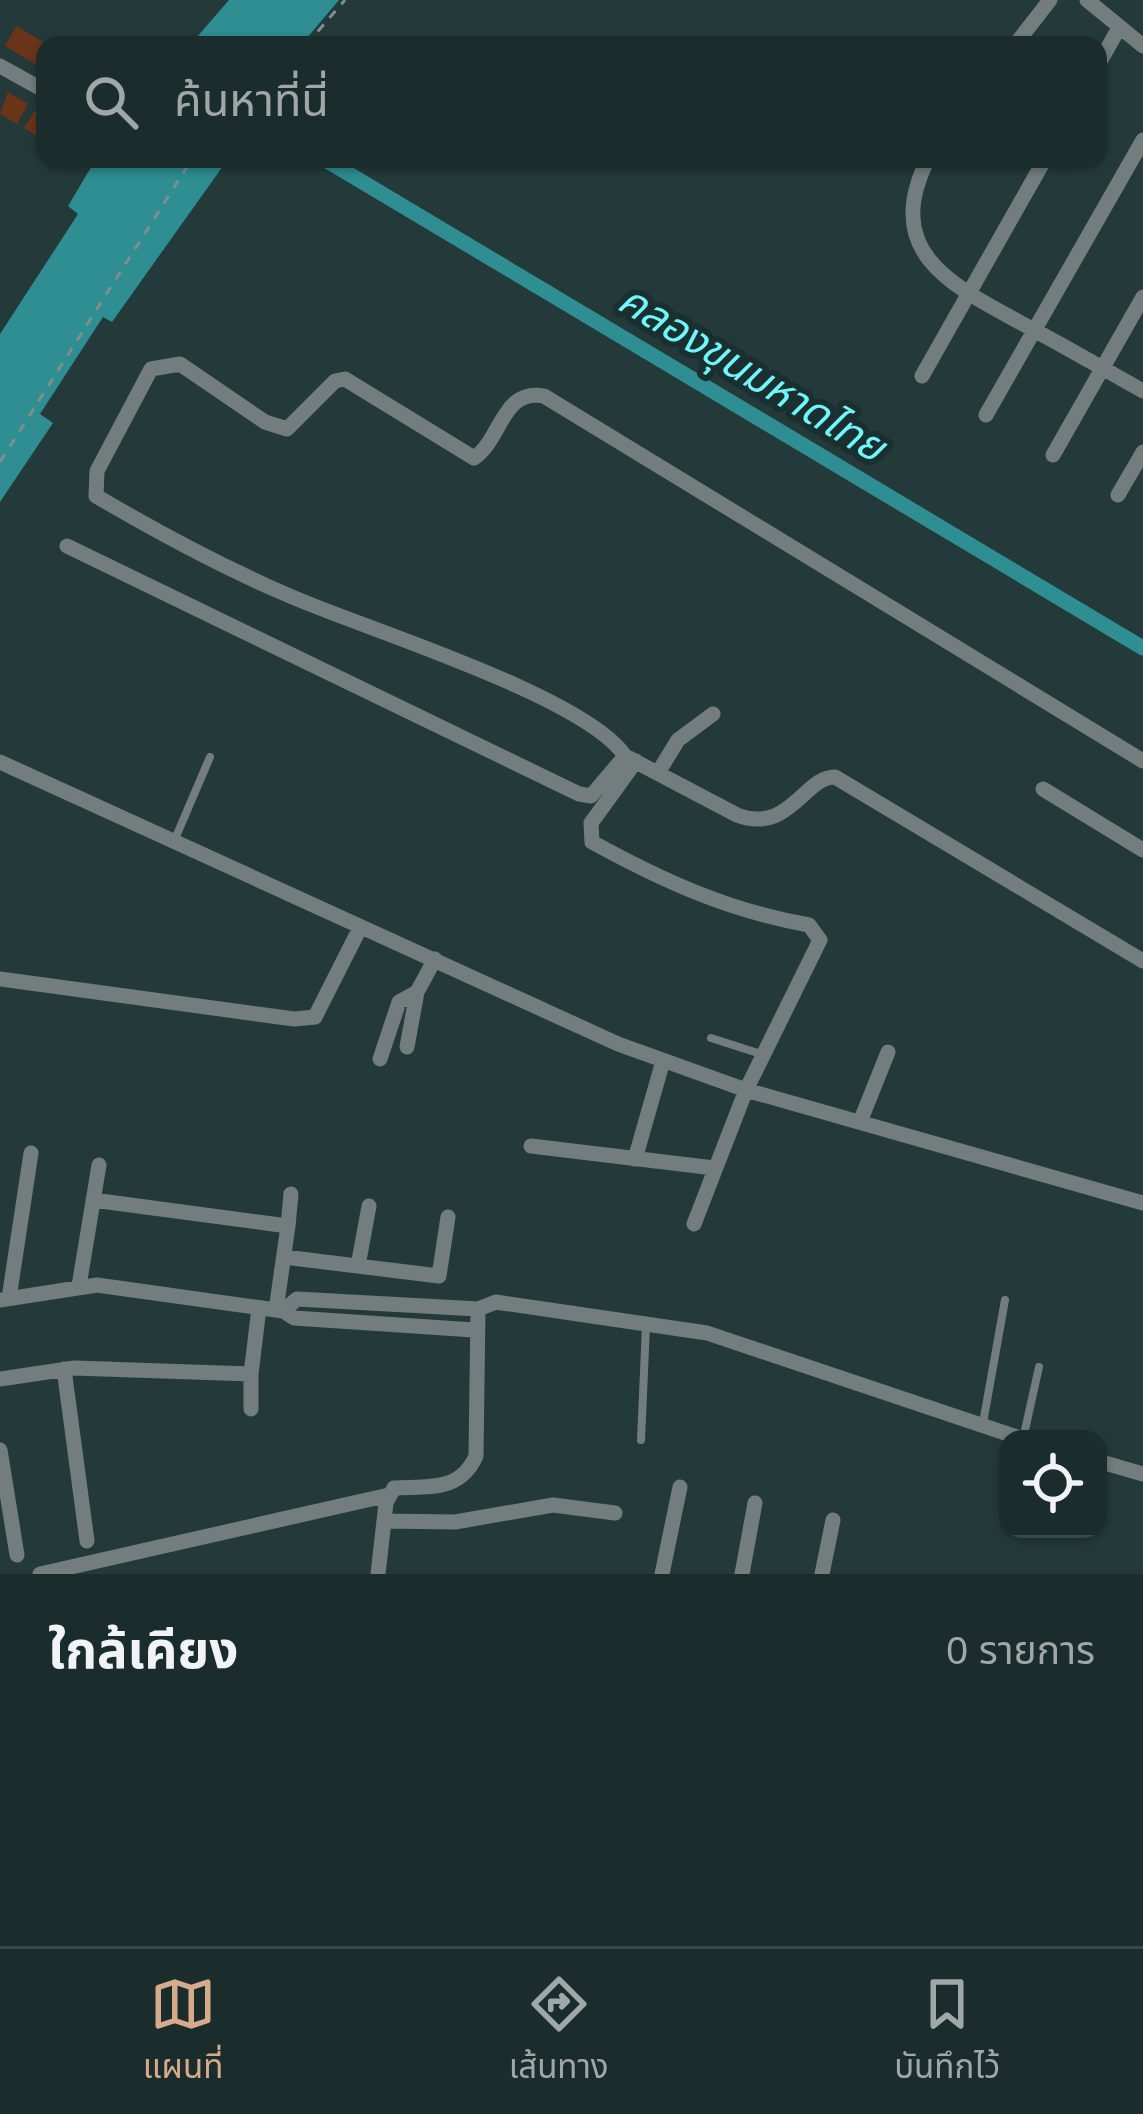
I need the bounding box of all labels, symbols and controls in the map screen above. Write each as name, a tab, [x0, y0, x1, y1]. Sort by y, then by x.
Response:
search box	[36, 36, 1107, 168]
icon: search	[78, 69, 144, 135]
text: ค้นหาที่นี่	[174, 75, 329, 126]
water label: คลองขุนมหาดไทย	[610, 275, 896, 474]
map controls	[999, 1430, 1107, 1538]
button: locate	[999, 1430, 1107, 1538]
text: ใกล้เคียง	[48, 1622, 238, 1679]
text: 0 รายการ	[946, 1629, 1095, 1672]
tab: แผนที่	[143, 1971, 223, 2093]
tab: เส้นทาง	[509, 1971, 609, 2093]
tab: บันทึกไว้	[894, 1971, 1000, 2093]

